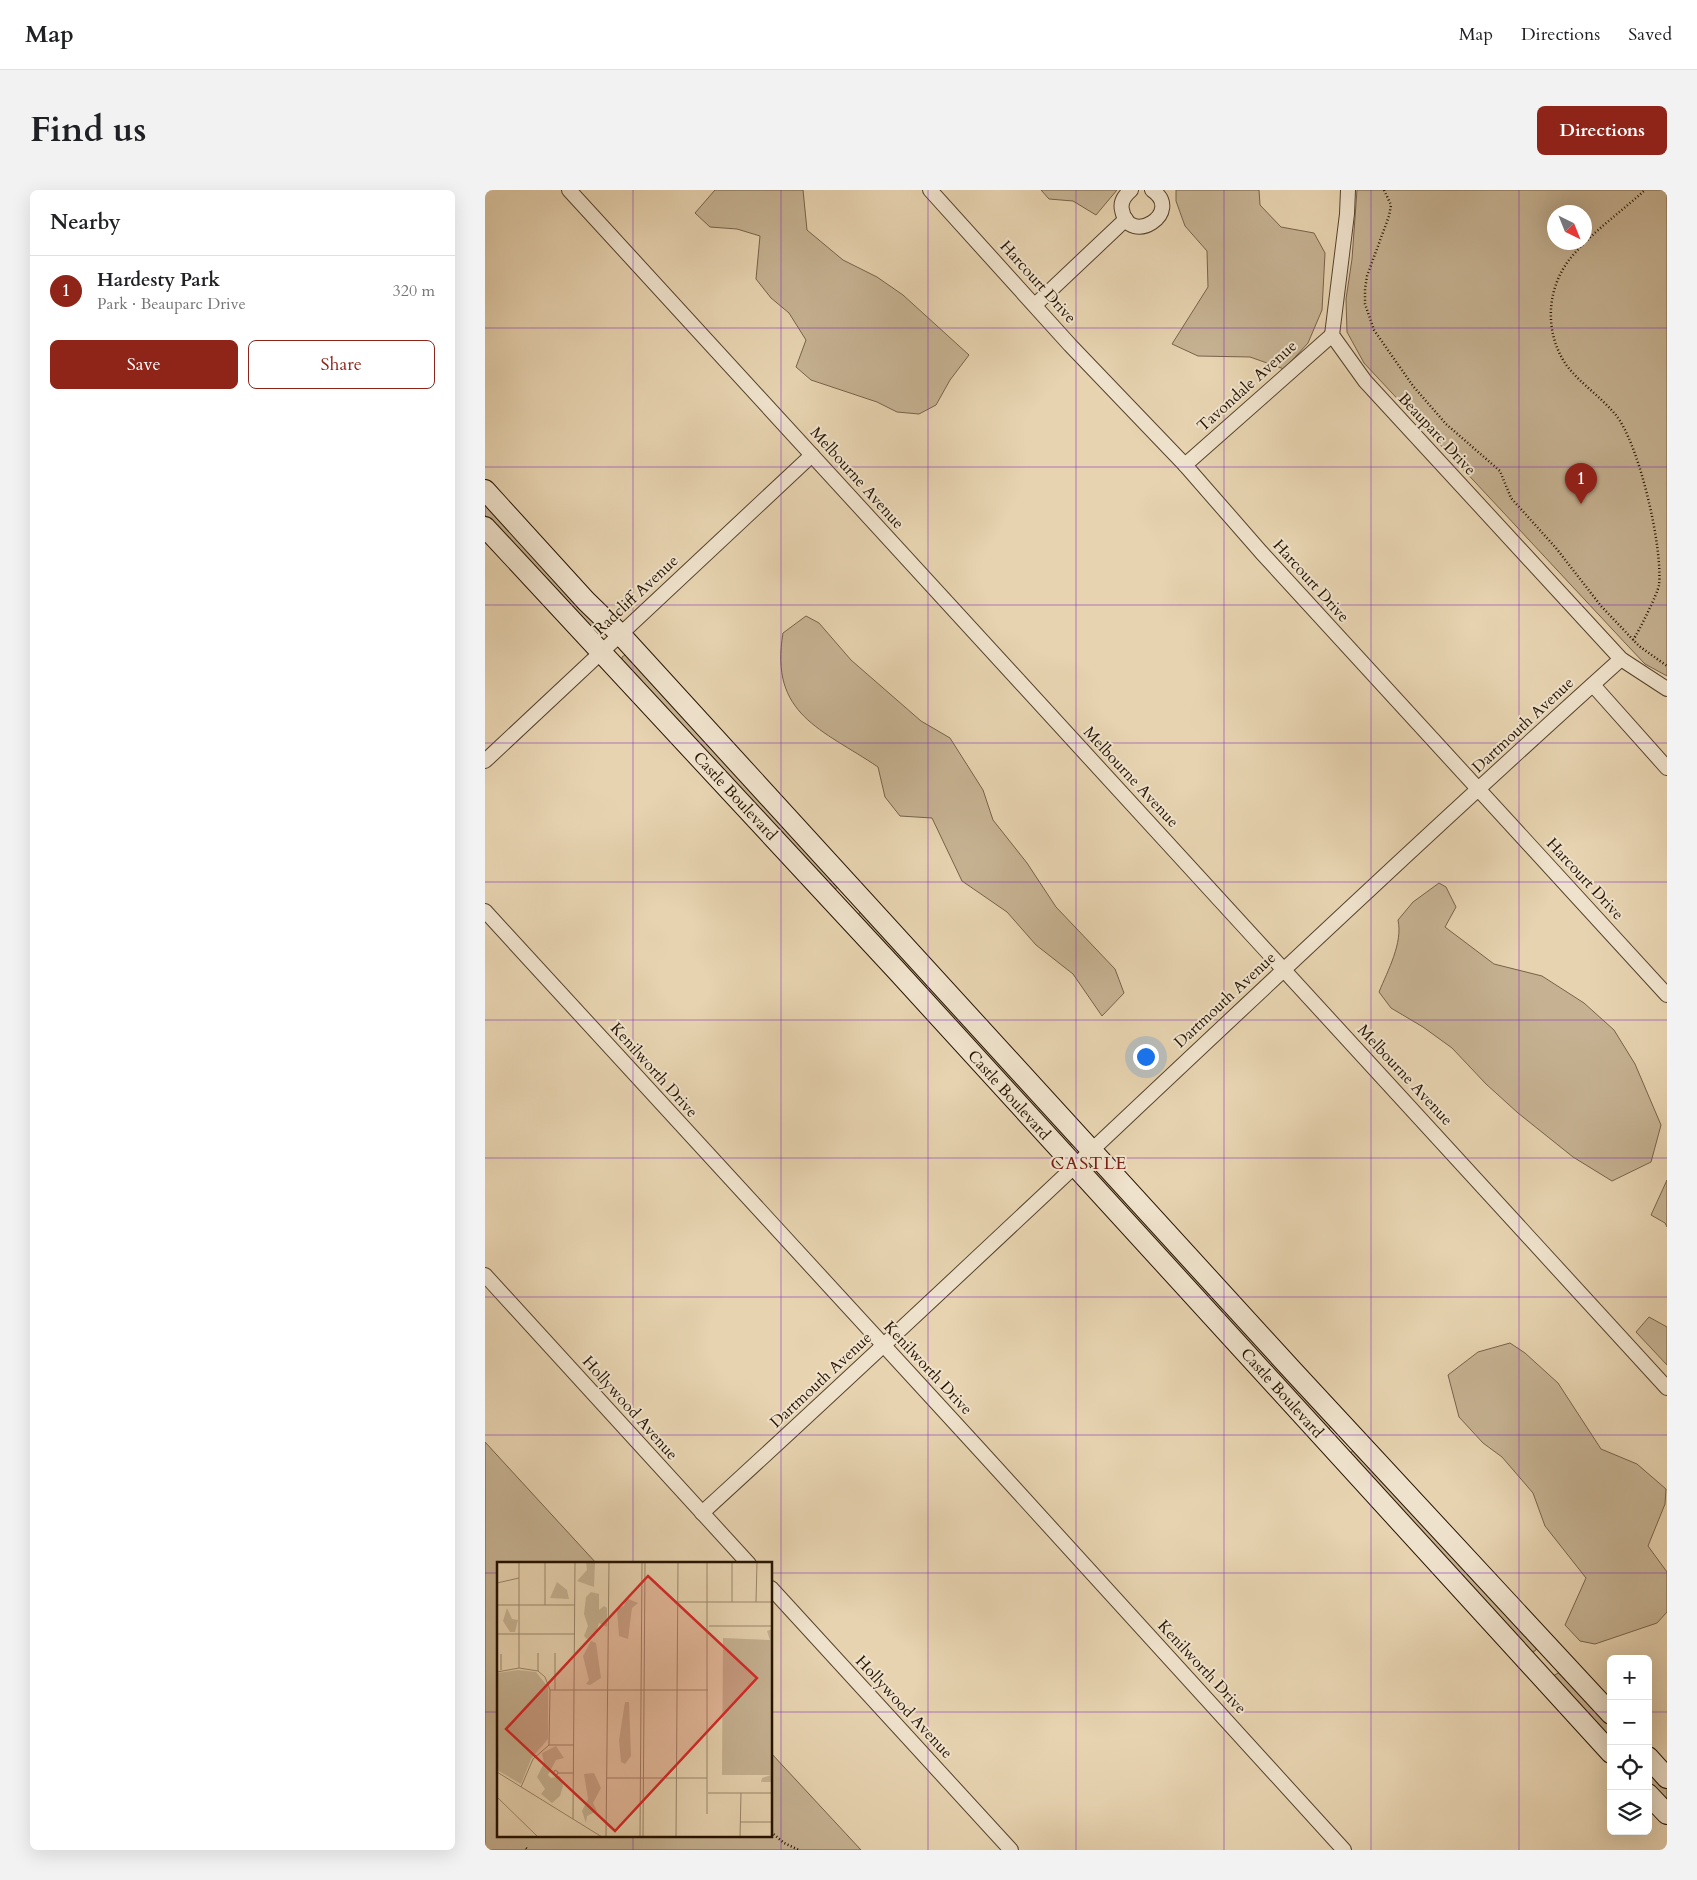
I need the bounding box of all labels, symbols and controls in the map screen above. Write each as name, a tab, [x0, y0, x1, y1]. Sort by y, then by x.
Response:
text: Map	[25, 18, 74, 51]
text: Map	[1459, 22, 1493, 47]
text: Directions	[1521, 22, 1600, 47]
text: Saved	[1628, 22, 1672, 47]
text: Find us	[30, 106, 146, 154]
button: Directions	[1537, 106, 1667, 155]
north arrow	[1547, 205, 1592, 250]
text: Nearby	[50, 208, 121, 237]
street label: Harcourt Drive	[995, 236, 1081, 328]
text: Hardesty Park	[97, 267, 220, 293]
text: 1	[62, 280, 70, 302]
text: 320 m	[393, 280, 435, 302]
text: Park · Beauparc Drive	[97, 293, 246, 315]
street label: Tavondale Avenue	[1192, 335, 1302, 437]
button: Save	[50, 340, 238, 389]
button: Share	[248, 340, 435, 389]
street label: Beauparc Drive	[1393, 388, 1481, 480]
street label: Melbourne Avenue	[805, 422, 909, 534]
pin: 1	[1565, 463, 1597, 504]
street label: Harcourt Drive	[1268, 535, 1354, 627]
street label: Radcliff Avenue	[589, 550, 683, 640]
street label: Dartmouth Avenue	[1467, 672, 1579, 778]
street label: Melbourne Avenue	[1078, 722, 1184, 832]
street label: Castle Boulevard	[688, 747, 782, 846]
street label: Harcourt Drive	[1541, 833, 1629, 925]
street label: Dartmouth Avenue	[1169, 947, 1281, 1053]
street label: Kenilworth Drive	[605, 1018, 703, 1122]
street label: Melbourne Avenue	[1352, 1020, 1458, 1130]
your location	[1133, 1044, 1159, 1070]
street label: Castle Boulevard	[963, 1045, 1056, 1145]
district label: CASTLE	[1051, 1151, 1127, 1176]
street label: Kenilworth Drive	[879, 1316, 977, 1420]
street label: Dartmouth Avenue	[765, 1327, 877, 1433]
street label: Castle Boulevard	[1236, 1343, 1329, 1443]
street label: Hollywood Avenue	[577, 1351, 683, 1465]
inset map	[497, 1562, 773, 1838]
street label: Kenilworth Drive	[1153, 1615, 1251, 1719]
street label: Hollywood Avenue	[850, 1651, 958, 1763]
map controls	[1607, 1655, 1652, 1835]
button: +	[1607, 1655, 1652, 1700]
button: −	[1607, 1700, 1652, 1745]
button: locate	[1607, 1745, 1652, 1790]
button: layers	[1607, 1790, 1652, 1835]

